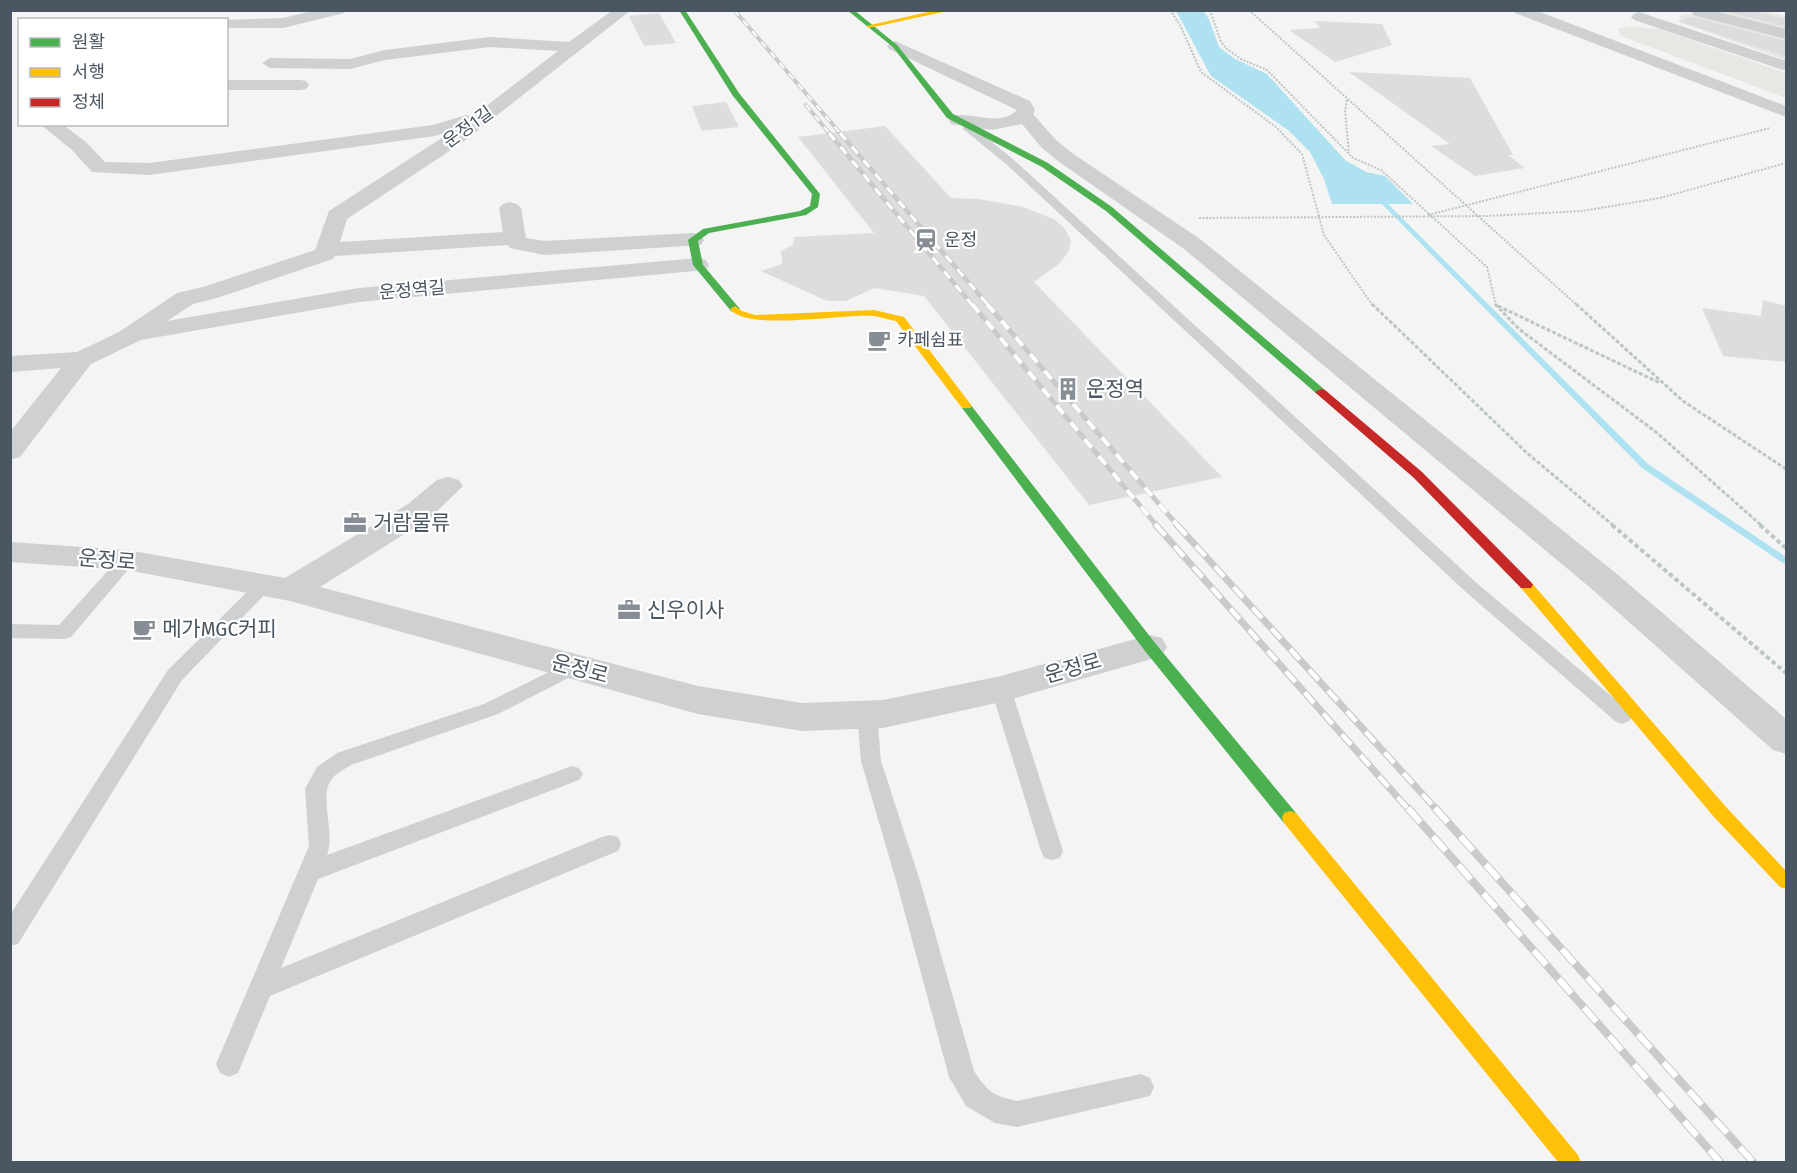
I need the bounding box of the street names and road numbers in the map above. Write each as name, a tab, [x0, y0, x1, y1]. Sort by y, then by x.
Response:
street label: 운정1길	[439, 101, 497, 153]
street label: 운정역길	[378, 276, 446, 304]
street label: 운정로	[77, 545, 137, 575]
street label: 운정로	[1042, 648, 1104, 688]
street label: 운정로	[549, 649, 611, 689]

